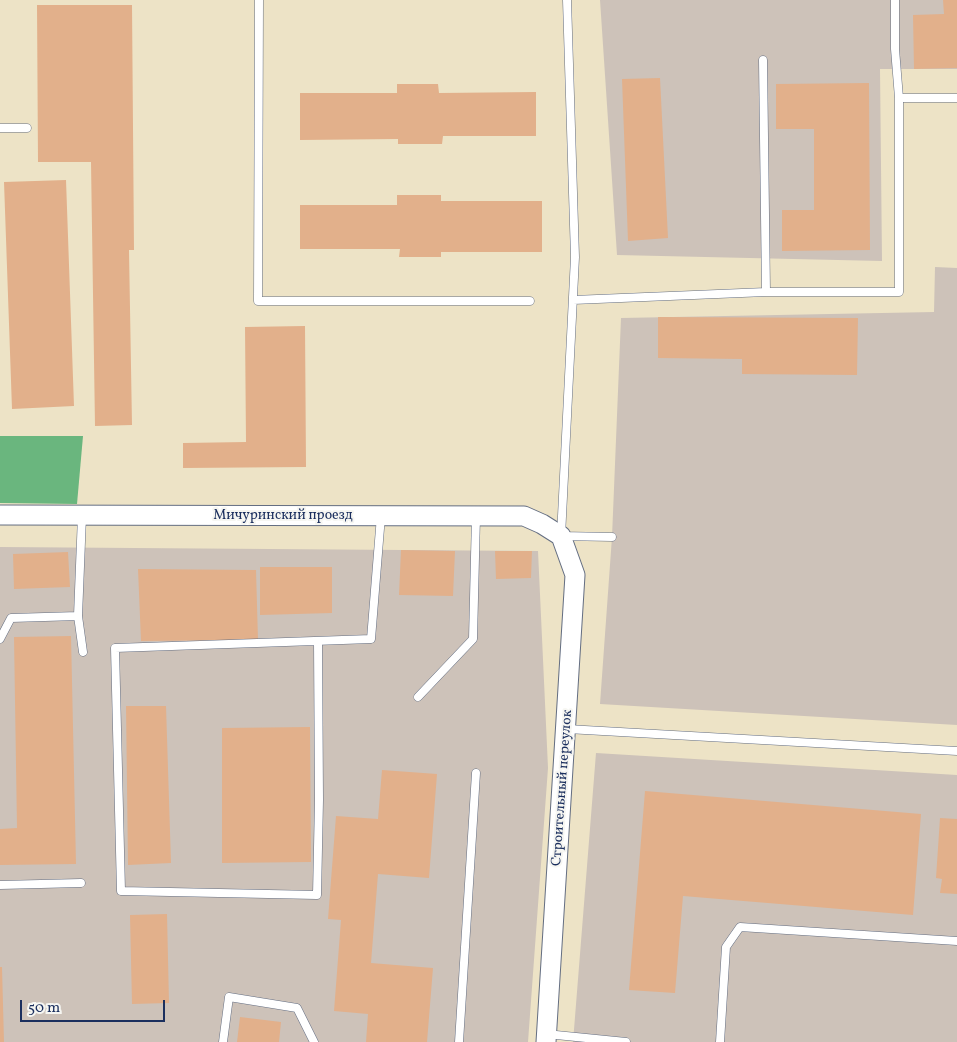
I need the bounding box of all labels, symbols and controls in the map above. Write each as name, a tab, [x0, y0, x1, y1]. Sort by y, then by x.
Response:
street label: Мичуринский проезд	[213, 508, 353, 524]
street label: Строительный переулок	[549, 709, 577, 867]
scale bar	[22, 990, 168, 1022]
text: 50 m	[28, 998, 60, 1019]

